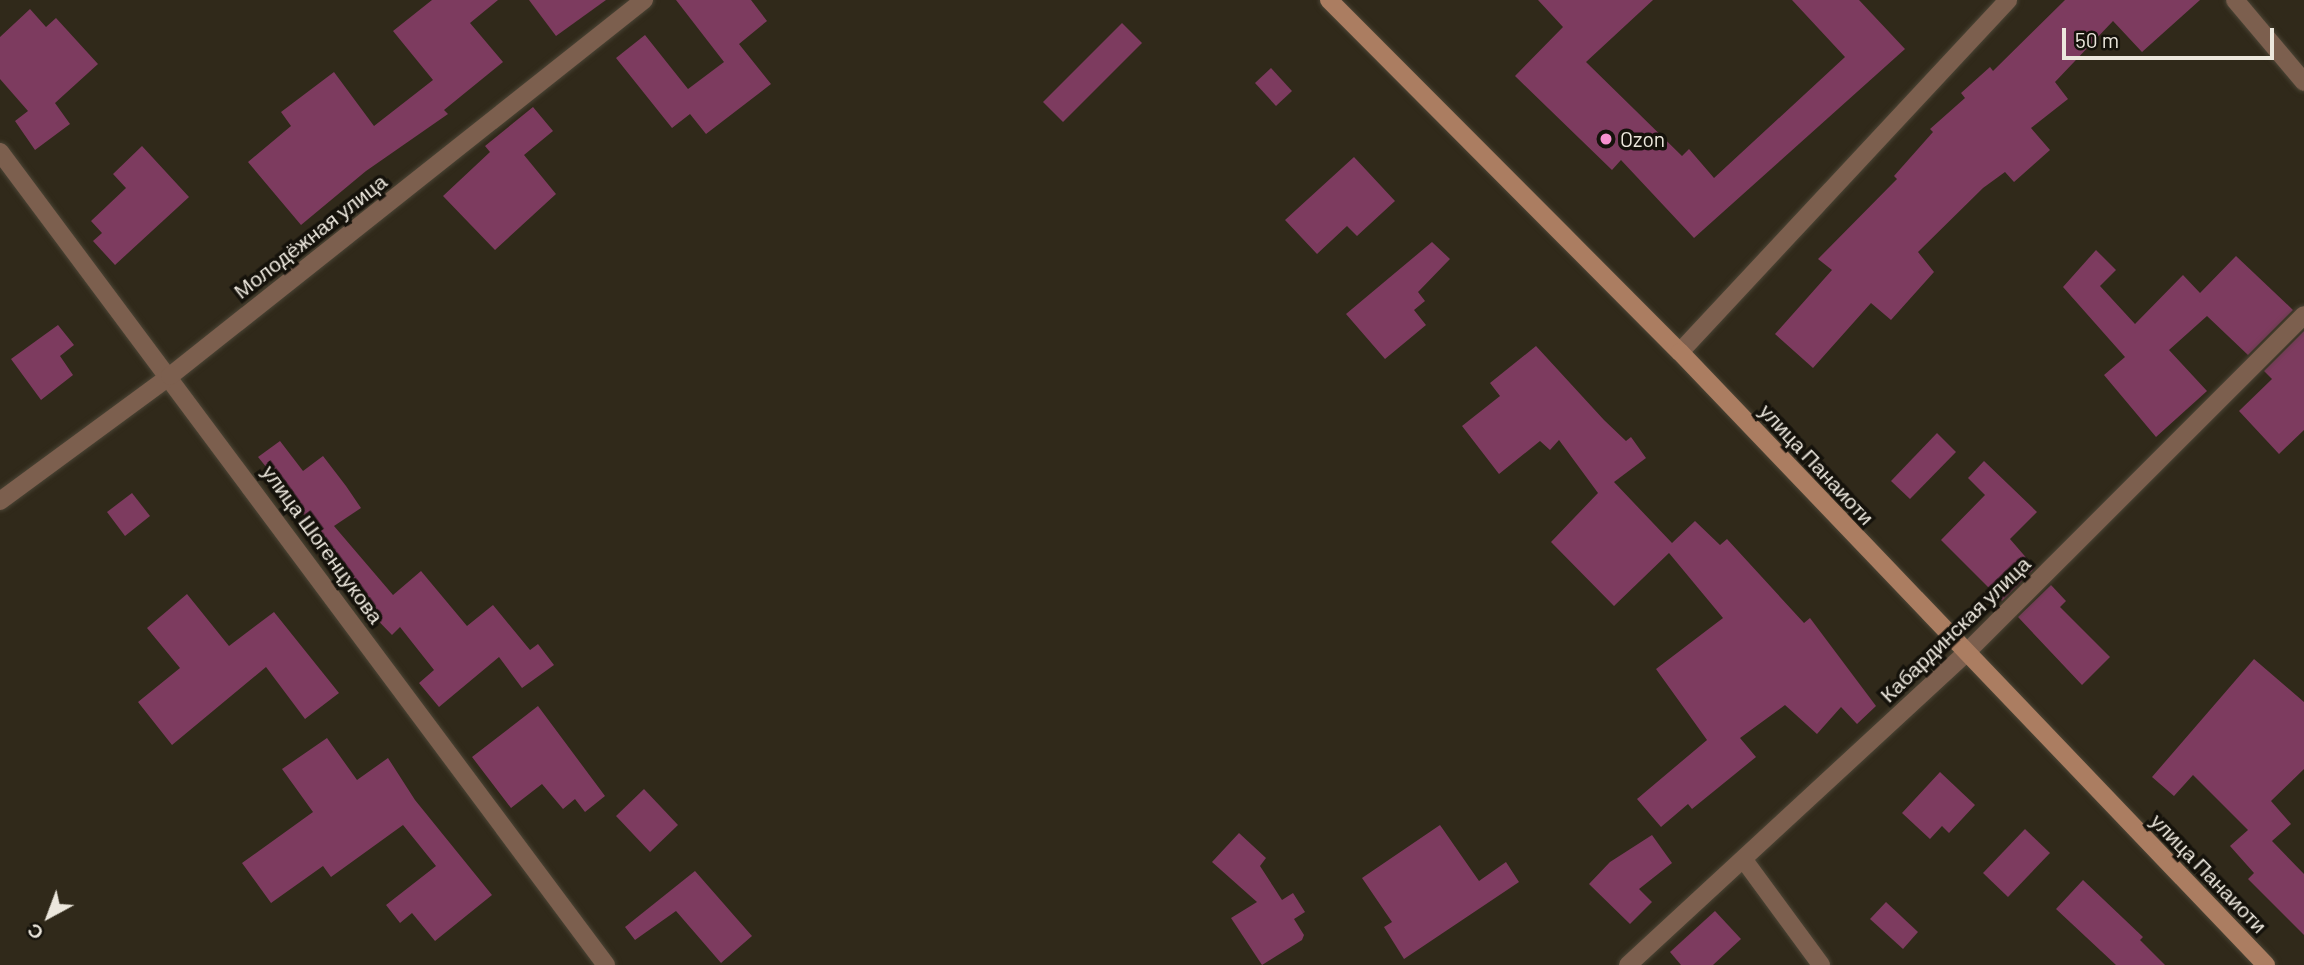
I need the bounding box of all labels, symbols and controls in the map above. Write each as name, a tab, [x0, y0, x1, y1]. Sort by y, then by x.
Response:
scale bar	[2066, 14, 2278, 58]
text: 50 m	[2075, 27, 2119, 52]
place label: Ozon	[1620, 126, 1665, 152]
marker: Ozon	[1598, 131, 1614, 147]
street label: Молодёжная улица	[228, 168, 392, 304]
street label: улица Панаиоти	[1754, 398, 1880, 530]
street label: улица Шогенцукова	[257, 460, 389, 628]
street label: Кабардинская улица	[1875, 551, 2035, 707]
street label: улица Панаиоти	[2146, 808, 2272, 938]
north arrow	[14, 881, 84, 951]
text: С	[22, 919, 48, 945]

